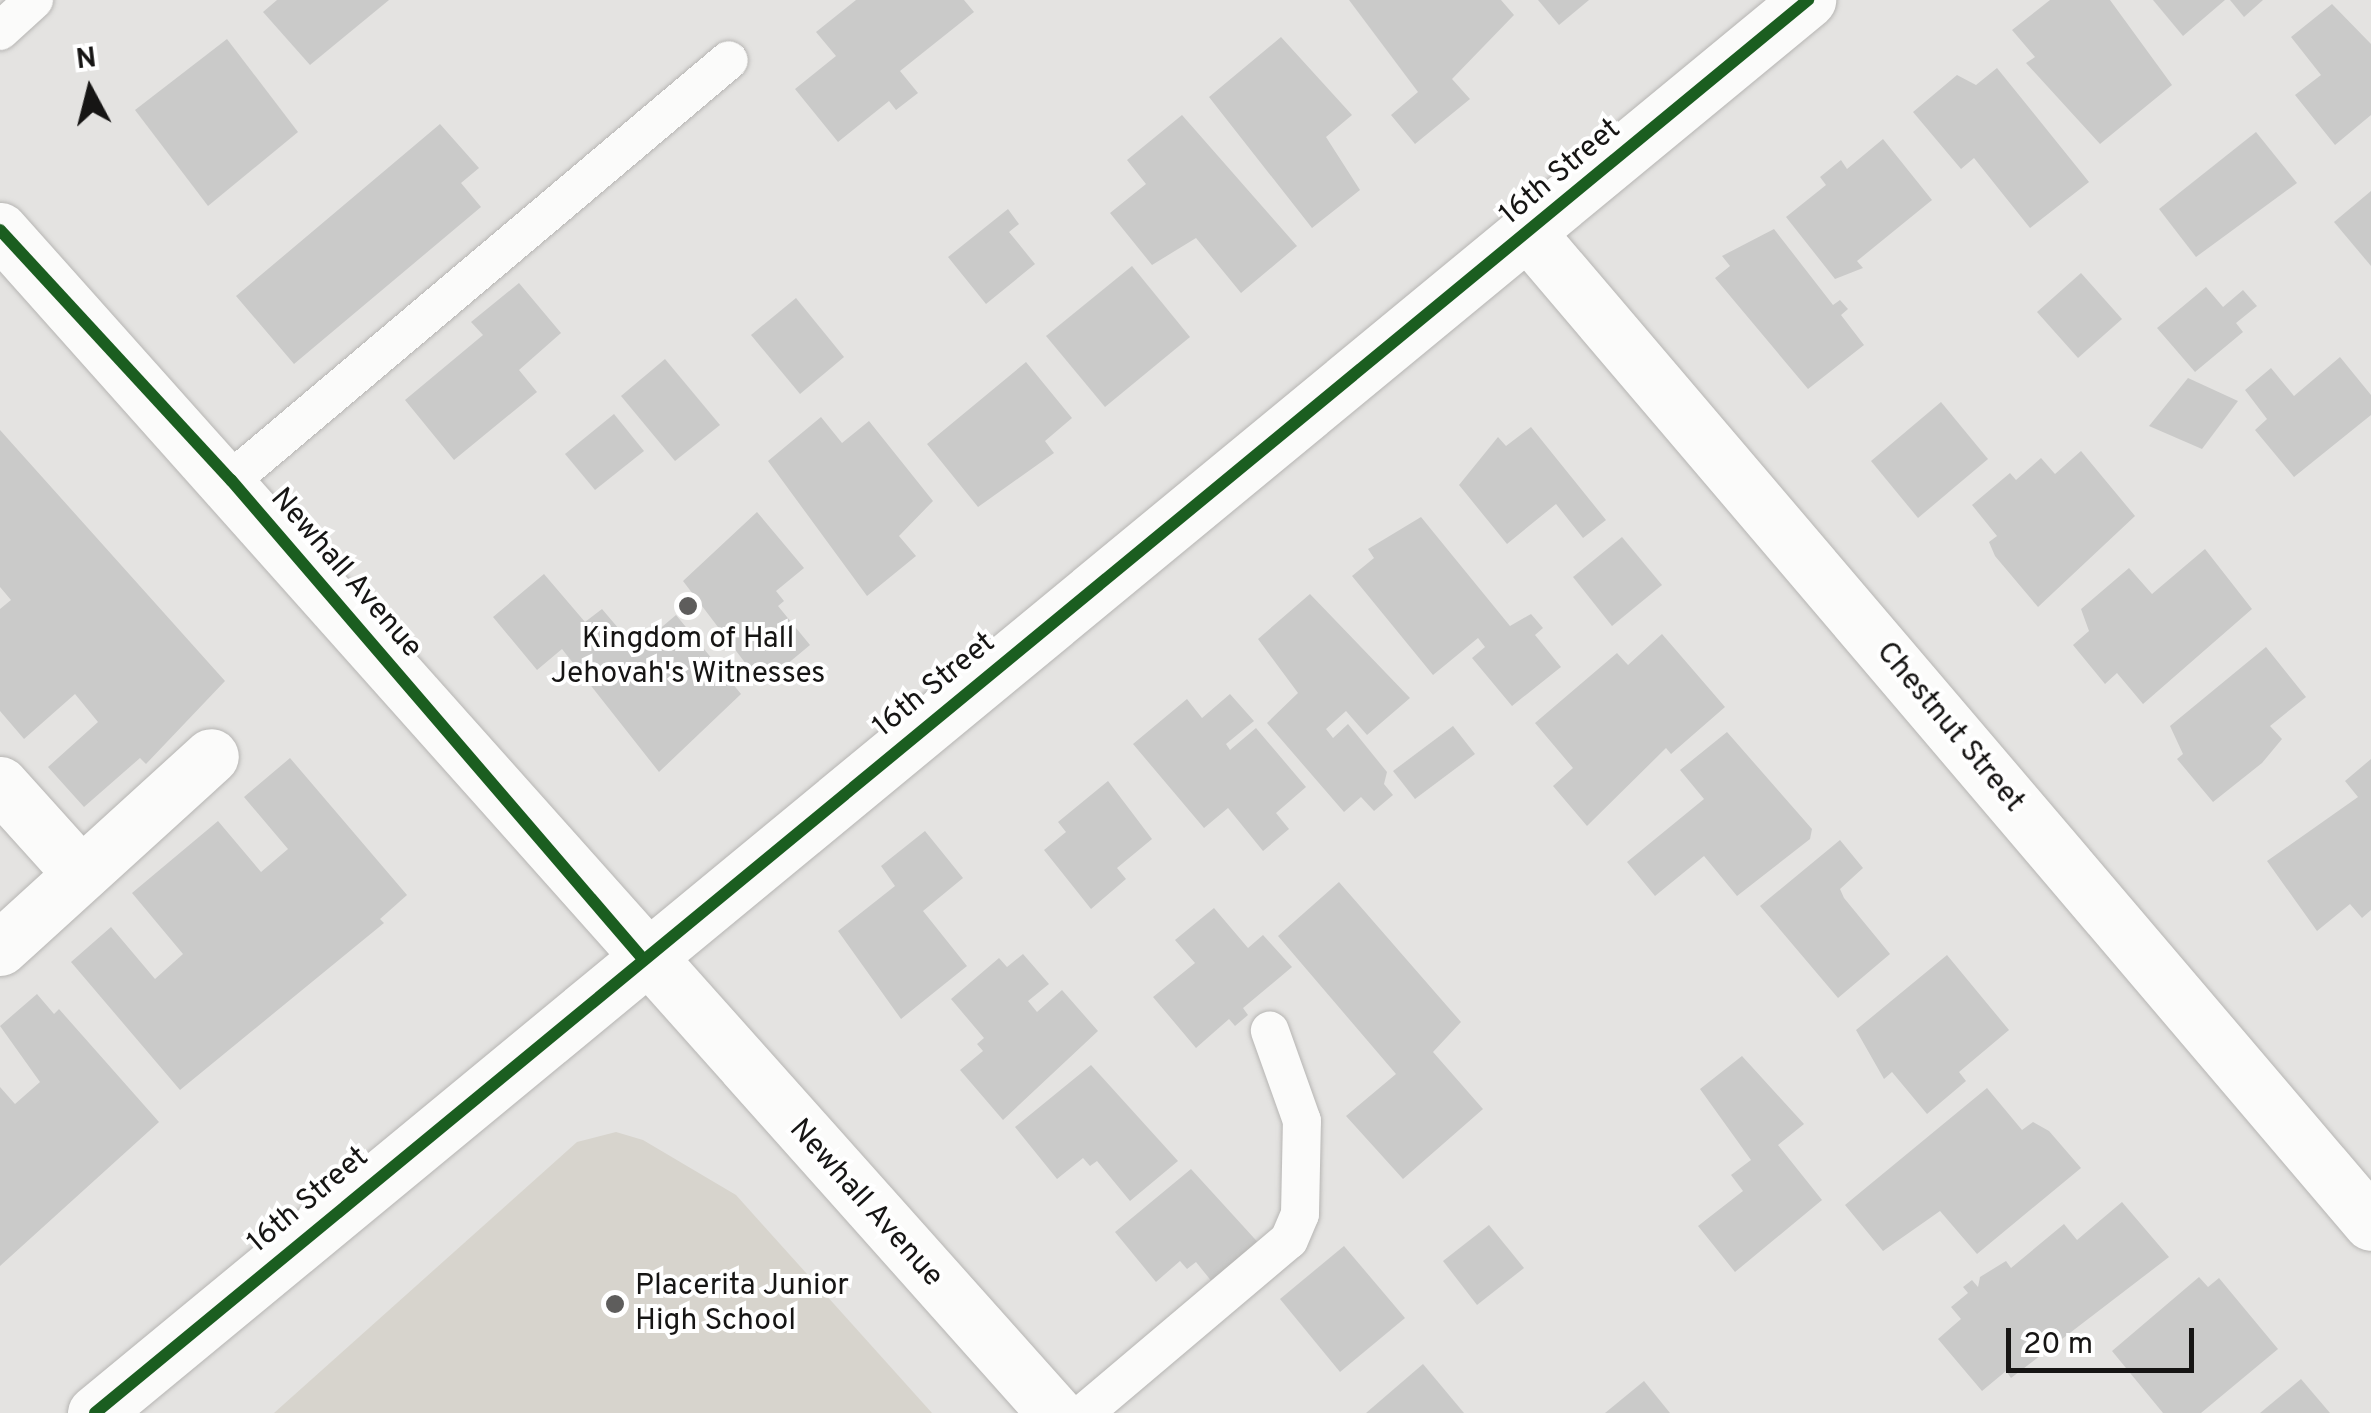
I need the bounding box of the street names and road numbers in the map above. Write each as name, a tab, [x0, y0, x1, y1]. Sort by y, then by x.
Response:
street label: 16th Street	[1493, 112, 1629, 234]
street label: Newhall Avenue	[261, 481, 429, 667]
street label: 16th Street	[867, 626, 1003, 746]
street label: Chestnut Street	[1867, 636, 2031, 820]
street label: Newhall Avenue	[780, 1112, 950, 1296]
street label: 16th Street	[241, 1140, 377, 1262]

